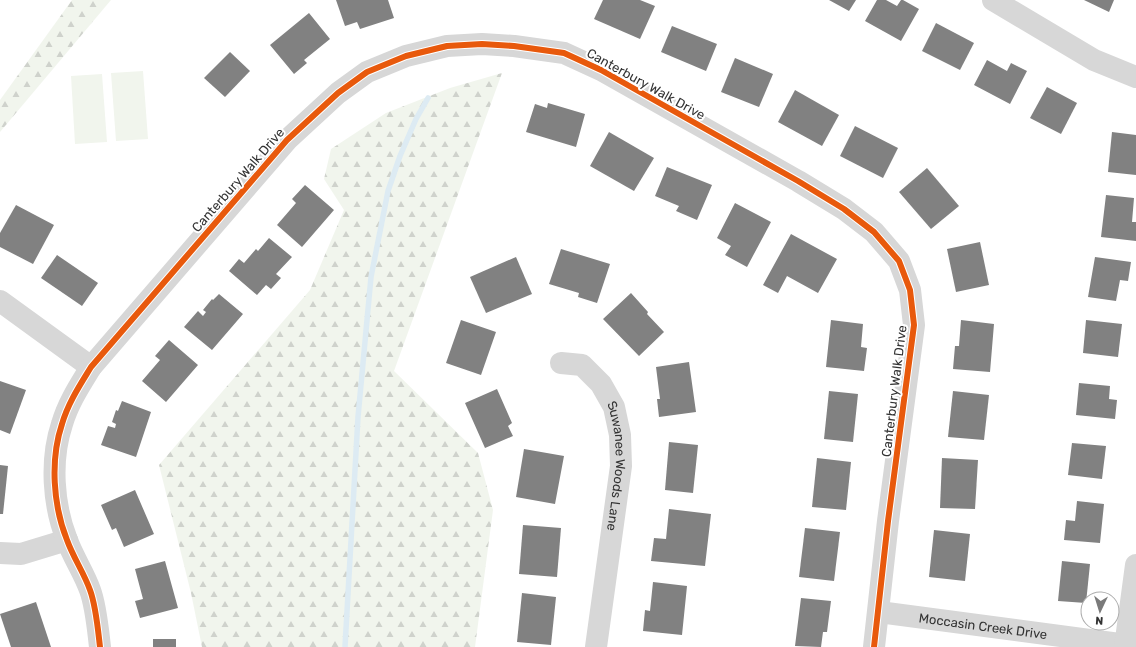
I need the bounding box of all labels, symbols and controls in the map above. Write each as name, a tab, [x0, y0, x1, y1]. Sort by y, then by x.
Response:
street label: Canterbury Walk Drive	[584, 45, 708, 123]
street label: Canterbury Walk Drive	[189, 125, 287, 235]
street label: Canterbury Walk Drive	[878, 324, 910, 458]
street label: Suwanee Woods Lane	[605, 398, 629, 532]
north arrow	[1080, 591, 1120, 631]
street label: Moccasin Creek Drive	[918, 610, 1048, 642]
text: N	[1095, 614, 1104, 627]

